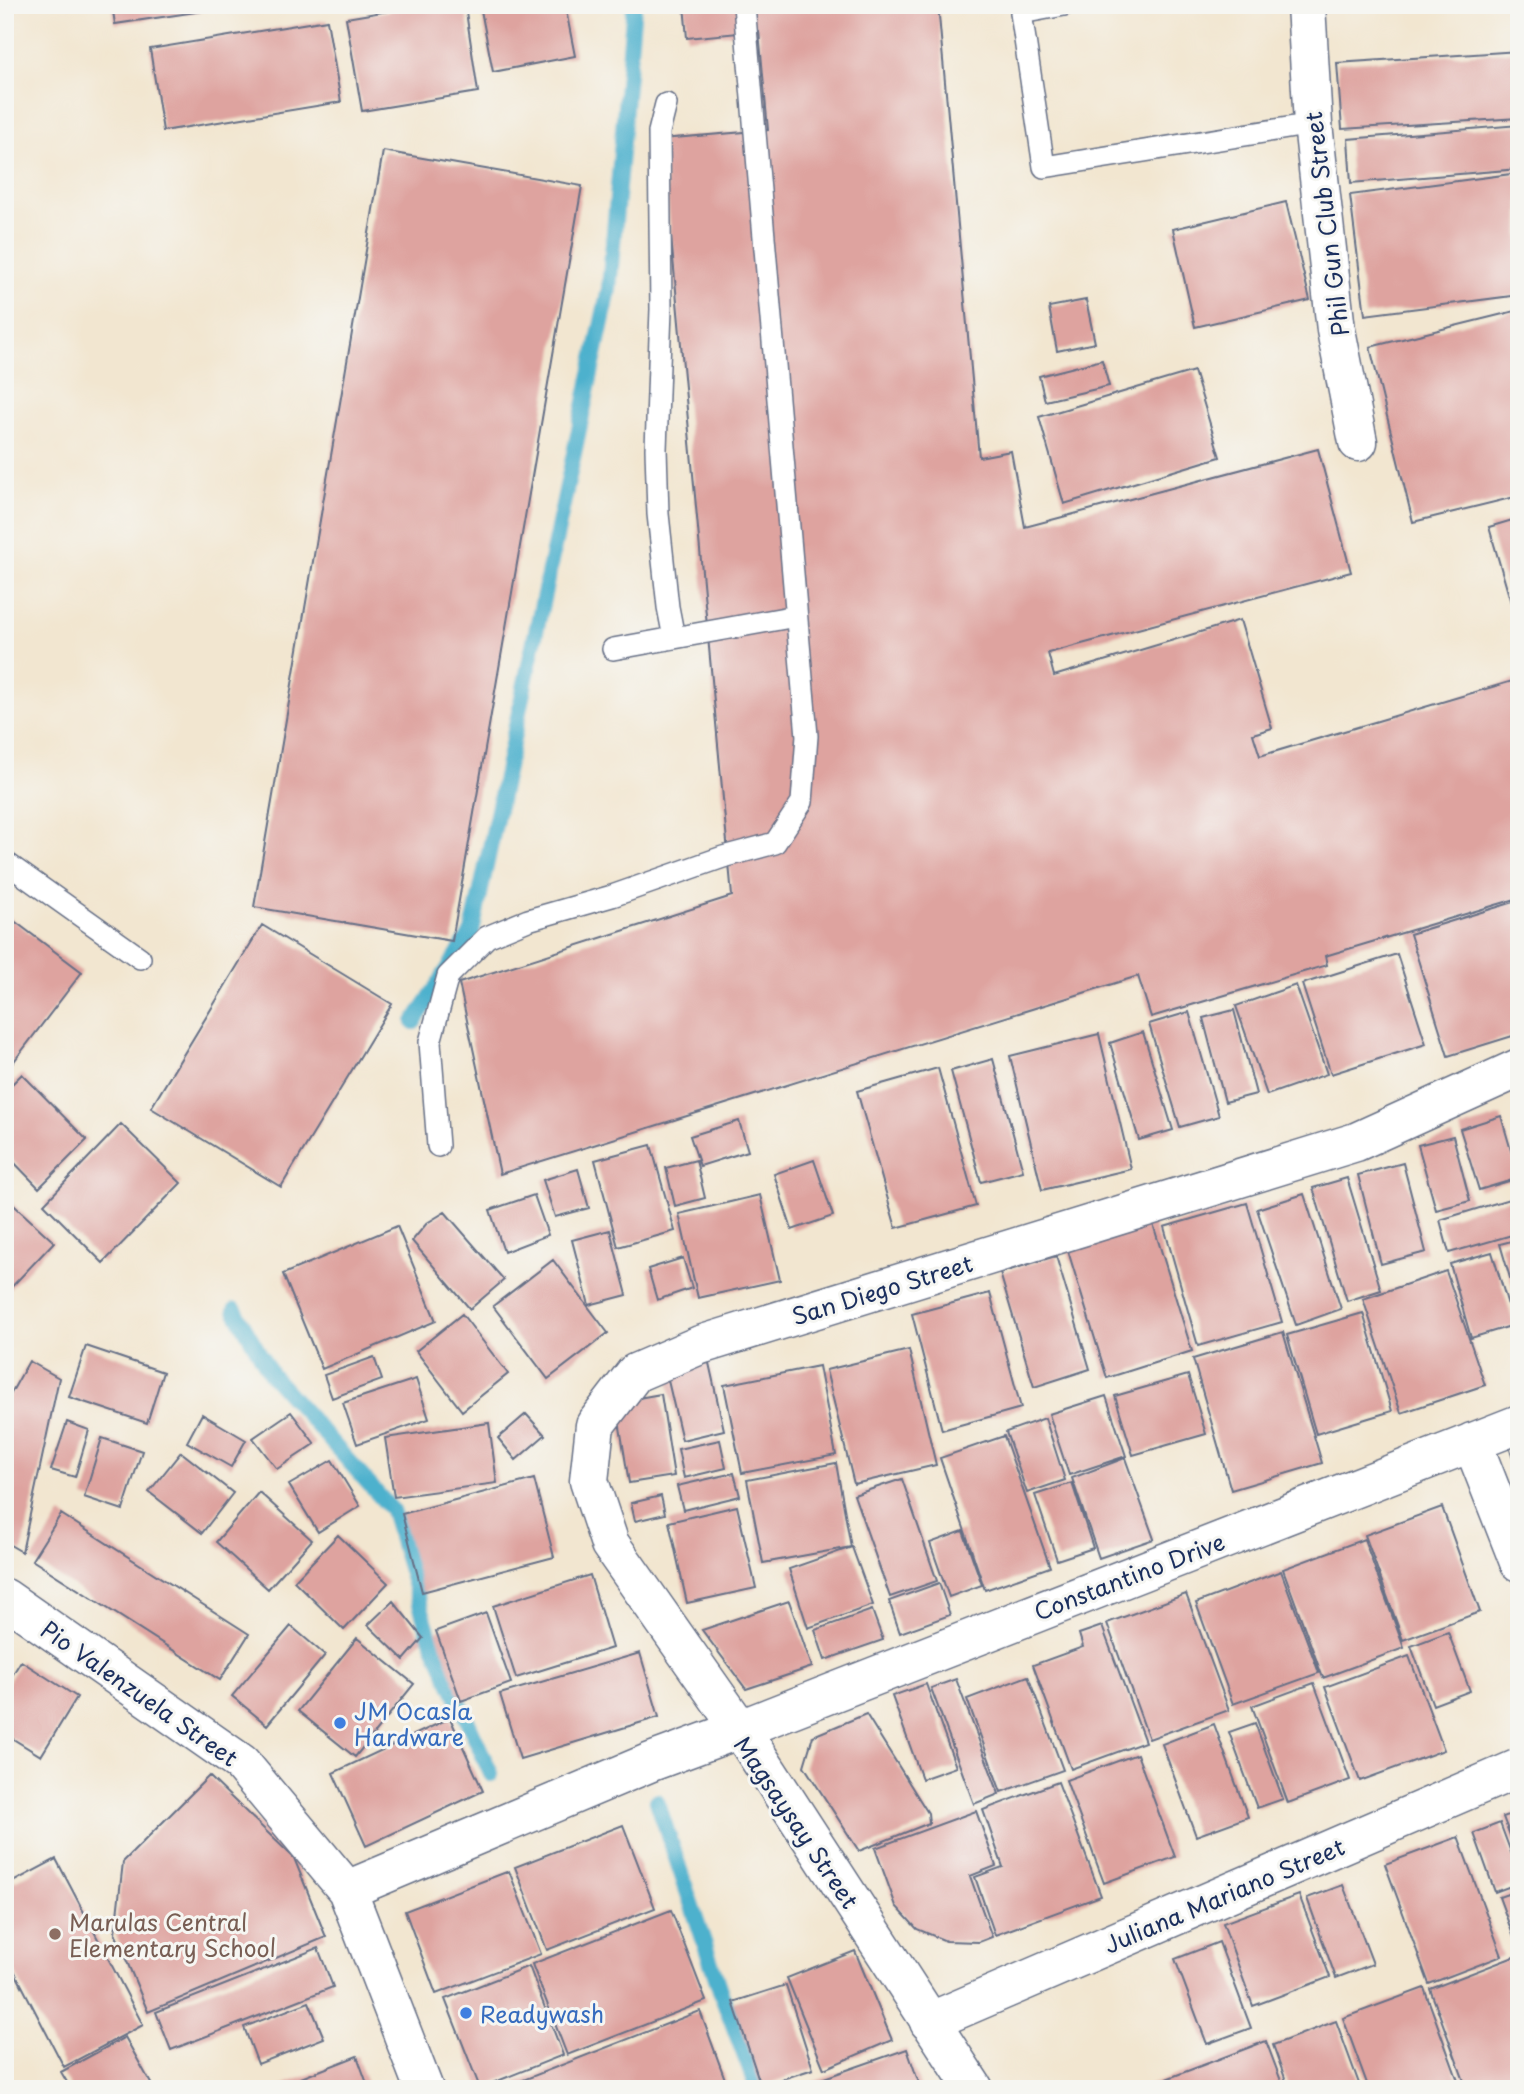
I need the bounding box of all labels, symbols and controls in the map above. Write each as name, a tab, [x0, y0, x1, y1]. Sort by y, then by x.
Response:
street label: Phil Gun Club Street	[1295, 110, 1357, 338]
street label: San Diego Street	[787, 1245, 977, 1333]
street label: Constantino Drive	[1028, 1523, 1230, 1629]
street label: Pio Valenzuela Street	[34, 1612, 246, 1774]
place label: JM Ocasla Hardware	[354, 1693, 472, 1754]
marker: JM Ocasla Hardware	[332, 1715, 348, 1731]
street label: Magsaysay Street	[726, 1729, 868, 1915]
street label: Juliana Mariano Street	[1098, 1828, 1350, 1962]
place label: Marulas Central Elementary School	[69, 1904, 276, 1965]
marker: Marulas Central Elementary School	[47, 1926, 63, 1942]
place label: Readywash	[480, 1996, 604, 2031]
marker: Readywash	[458, 2005, 474, 2021]

